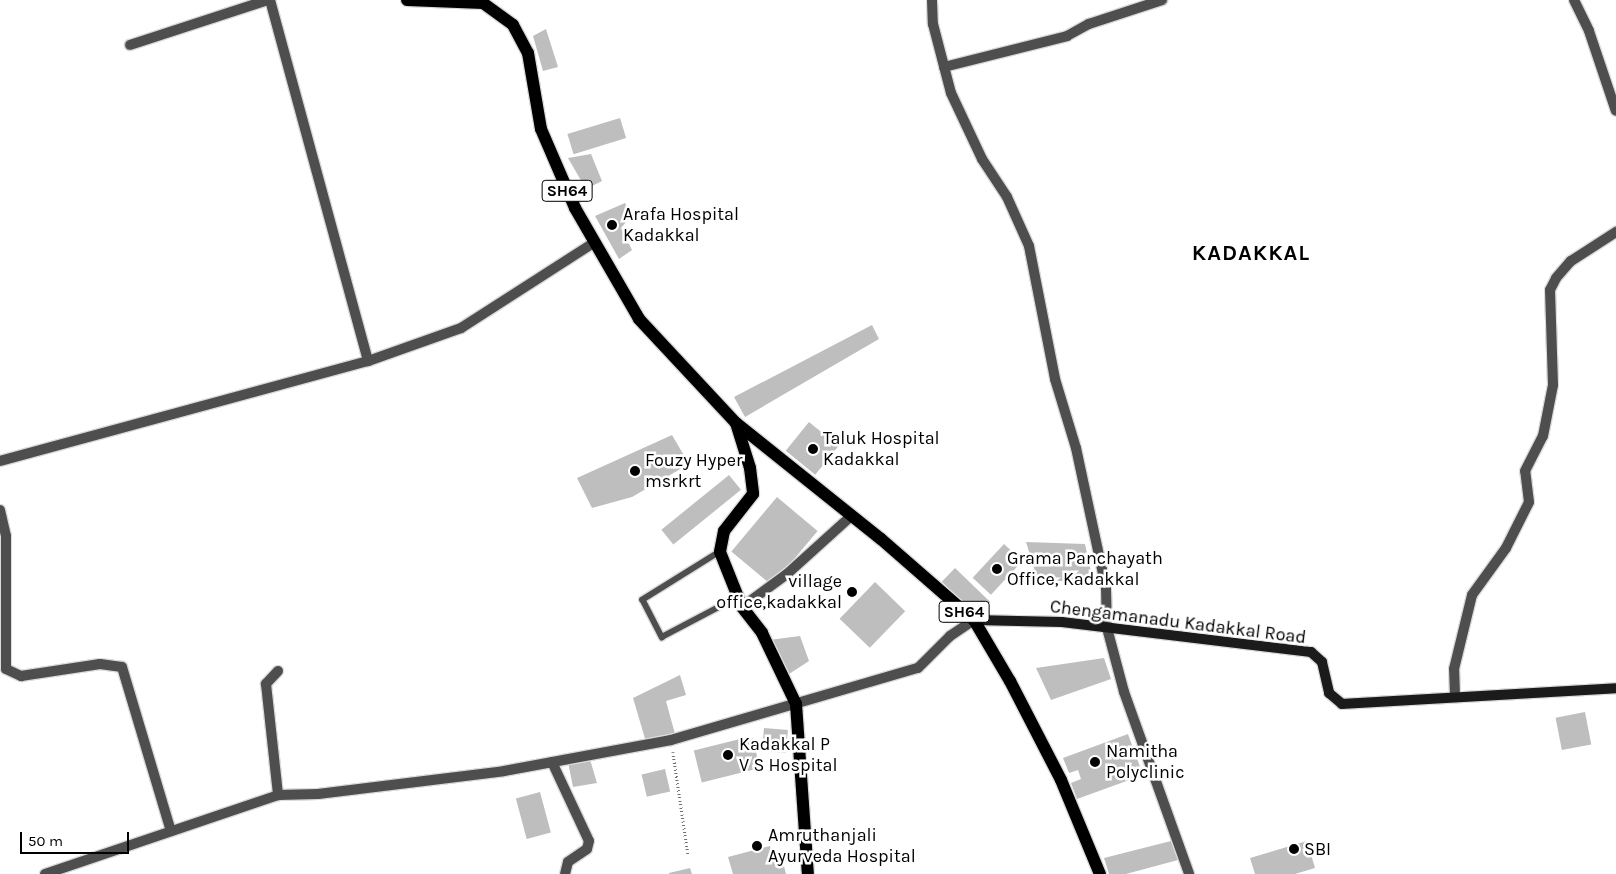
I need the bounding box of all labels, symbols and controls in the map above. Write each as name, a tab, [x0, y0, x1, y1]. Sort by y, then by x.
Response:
road number: SH64	[541, 178, 593, 205]
place label: Arafa Hospital Kadakkal	[623, 204, 739, 246]
marker: Arafa Hospital Kadakkal	[605, 218, 619, 232]
district label: KADAKKAL	[1191, 241, 1311, 267]
place label: Taluk Hospital Kadakkal	[823, 428, 940, 470]
marker: Taluk Hospital Kadakkal	[807, 443, 819, 455]
place label: Fouzy Hyper msrkrt	[645, 450, 743, 492]
marker: Fouzy Hyper msrkrt	[629, 465, 641, 477]
place label: Grama Panchayath Office, Kadakkal	[1007, 548, 1163, 590]
marker: Grama Panchayath Office, Kadakkal	[991, 563, 1003, 575]
place label: village office,kadakkal	[716, 571, 842, 614]
marker: village office,kadakkal	[846, 586, 858, 598]
street label: Chengamanadu Kadakkal Road	[1049, 596, 1307, 648]
road number: SH64	[938, 598, 990, 626]
place label: Kadakkal P V S Hospital	[739, 734, 837, 776]
place label: Namitha Polyclinic	[1106, 741, 1184, 784]
marker: Kadakkal P V S Hospital	[721, 748, 735, 762]
marker: Namitha Polyclinic	[1088, 755, 1102, 769]
scale bar	[22, 822, 131, 854]
place label: Amruthanjali Ayurveda Hospital	[768, 825, 916, 868]
text: 50 m	[28, 832, 63, 850]
place label: SBI	[1304, 838, 1331, 860]
marker: Amruthanjali Ayurveda Hospital	[750, 839, 764, 853]
marker: SBI	[1288, 843, 1300, 855]

